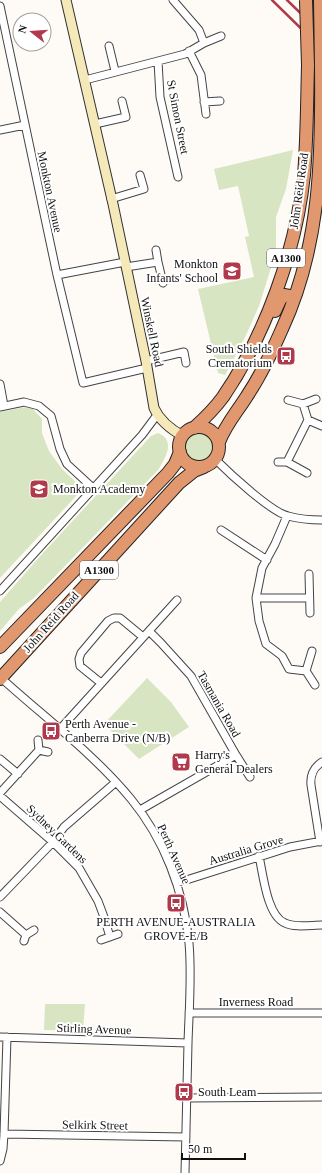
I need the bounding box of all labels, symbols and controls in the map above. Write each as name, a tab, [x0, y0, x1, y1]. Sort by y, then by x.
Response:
north arrow	[12, 12, 52, 52]
text: N	[16, 23, 29, 35]
street label: St Simon Street	[164, 79, 192, 156]
street label: Monkton Avenue	[35, 150, 65, 234]
street label: John Reid Road	[287, 152, 311, 230]
road number: A1300	[267, 249, 305, 267]
place label: Monkton Infants' School	[146, 257, 219, 285]
school or university icon: Monkton Infants' School	[221, 260, 243, 282]
street label: Winskell Road	[138, 296, 166, 368]
place label: South Shields Crematorium	[206, 342, 273, 370]
bus stop icon: South Shields Crematorium	[275, 345, 297, 367]
school or university icon: Monkton Academy	[28, 478, 50, 500]
place label: Monkton Academy	[53, 482, 145, 496]
road number: A1300	[80, 561, 118, 579]
street label: John Reid Road	[20, 589, 82, 655]
street label: Tasmania Road	[194, 668, 244, 740]
place label: Perth Avenue - Canberra Drive (N/B)	[65, 717, 170, 745]
bus stop icon: Perth Avenue - Canberra Drive (N/B)	[40, 720, 62, 742]
place label: Harry's General Dealers	[195, 748, 273, 776]
supermarket icon: Harry's General Dealers	[170, 751, 192, 773]
street label: Sydney Gardens	[24, 802, 91, 867]
street label: Perth Avenue	[155, 822, 193, 886]
street label: Australia Grove	[207, 832, 285, 868]
bus stop icon: PERTH AVENUE-AUSTRALIA GROVE-E/B	[165, 892, 187, 914]
place label: PERTH AVENUE-AUSTRALIA GROVE-E/B	[96, 915, 256, 943]
street label: Inverness Road	[219, 995, 293, 1009]
street label: Stirling Avenue	[56, 1021, 132, 1037]
bus stop icon: South Leam	[173, 1081, 195, 1103]
place label: South Leam	[198, 1085, 257, 1099]
street label: Selkirk Street	[62, 1117, 129, 1133]
scale bar	[182, 1135, 245, 1161]
text: 50 m	[188, 1142, 213, 1156]

